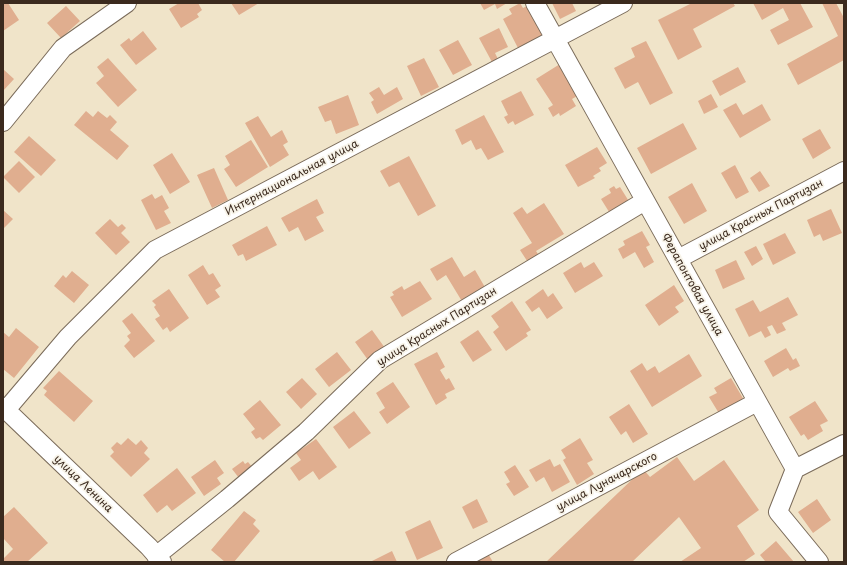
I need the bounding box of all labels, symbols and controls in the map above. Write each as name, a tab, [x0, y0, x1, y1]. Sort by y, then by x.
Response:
street label: Интернациональная улица	[223, 137, 361, 219]
street label: улица Красных Партизан	[697, 177, 825, 253]
street label: Ферапонтовая улица	[658, 232, 726, 338]
street label: улица Красных Партизан	[375, 285, 499, 369]
street label: улица Луначарского	[554, 450, 660, 514]
street label: улица Ленина	[51, 453, 115, 515]

